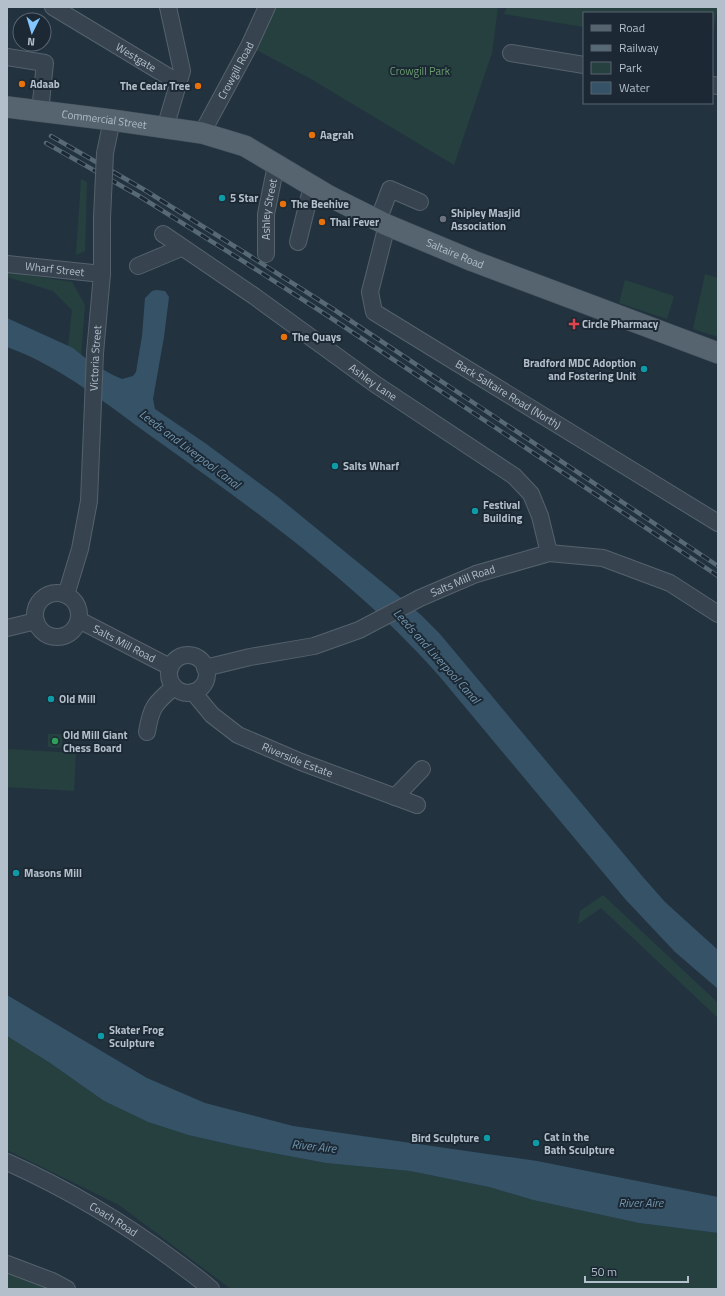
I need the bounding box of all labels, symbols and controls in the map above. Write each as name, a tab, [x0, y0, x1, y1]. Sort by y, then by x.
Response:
north arrow	[12, 12, 52, 52]
legend	[583, 12, 713, 104]
text: Road	[619, 18, 645, 37]
text: N	[27, 34, 36, 50]
text: Railway	[619, 38, 659, 57]
street label: Westgate	[113, 39, 160, 76]
street label: Crowgill Road	[214, 39, 258, 102]
text: Park	[619, 58, 642, 77]
park label: Crowgill Park	[390, 63, 451, 79]
place label: Adaab	[30, 76, 60, 92]
place label: The Cedar Tree	[120, 78, 190, 94]
text: Water	[619, 78, 650, 97]
marker: Adaab	[17, 79, 27, 89]
marker: The Cedar Tree	[193, 81, 203, 91]
street label: Commercial Street	[61, 106, 148, 133]
place label: Aagrah	[320, 127, 354, 143]
marker: Aagrah	[307, 130, 317, 140]
street label: Ashley Street	[258, 177, 281, 240]
place label: 5 Star	[230, 190, 258, 206]
marker: 5 Star	[217, 193, 227, 203]
place label: The Beehive	[291, 196, 349, 212]
marker: The Beehive	[278, 199, 288, 209]
place label: Shipley Masjid Association	[451, 205, 520, 234]
place label: Thai Fever	[330, 214, 379, 230]
marker: Shipley Masjid Association	[438, 214, 448, 224]
marker: Thai Fever	[317, 217, 327, 227]
street label: Saltaire Road	[424, 234, 486, 272]
street label: Wharf Street	[24, 258, 85, 280]
place label: Circle Pharmacy	[582, 316, 659, 332]
marker: Circle Pharmacy	[569, 319, 579, 329]
street label: Victoria Street	[85, 324, 105, 391]
place label: The Quays	[292, 329, 341, 345]
marker: The Quays	[279, 332, 289, 342]
place label: Bradford MDC Adoption and Fostering Unit	[523, 355, 636, 384]
street label: Back Saltaire Road (North)	[452, 356, 564, 433]
street label: Ashley Lane	[346, 360, 401, 405]
marker: Bradford MDC Adoption and Fostering Unit	[639, 364, 649, 374]
water label: Leeds and Liverpool Canal	[135, 405, 246, 494]
place label: Salts Wharf	[343, 458, 399, 474]
marker: Salts Wharf	[330, 461, 340, 471]
place label: Festival Building	[483, 497, 523, 526]
marker: Festival Building	[470, 506, 480, 516]
street label: Salts Mill Road	[428, 561, 497, 601]
water label: Leeds and Liverpool Canal	[389, 604, 486, 709]
street label: Salts Mill Road	[90, 621, 159, 666]
place label: Old Mill	[59, 691, 96, 707]
marker: Old Mill	[46, 694, 56, 704]
place label: Old Mill Giant Chess Board	[63, 727, 128, 756]
marker: Old Mill Giant Chess Board	[50, 736, 60, 746]
street label: Riverside Estate	[259, 738, 336, 781]
place label: Masons Mill	[24, 865, 82, 881]
marker: Masons Mill	[11, 868, 21, 878]
place label: Skater Frog Sculpture	[109, 1022, 164, 1051]
marker: Skater Frog Sculpture	[96, 1031, 106, 1041]
place label: Cat in the Bath Sculpture	[544, 1129, 615, 1158]
place label: Bird Sculpture	[411, 1130, 479, 1146]
marker: Bird Sculpture	[482, 1133, 492, 1143]
water label: River Aire	[291, 1134, 339, 1158]
marker: Cat in the Bath Sculpture	[531, 1138, 541, 1148]
water label: River Aire	[619, 1193, 665, 1212]
street label: Coach Road	[86, 1198, 141, 1240]
scale bar	[585, 1258, 688, 1284]
text: 50 m	[591, 1262, 617, 1281]

